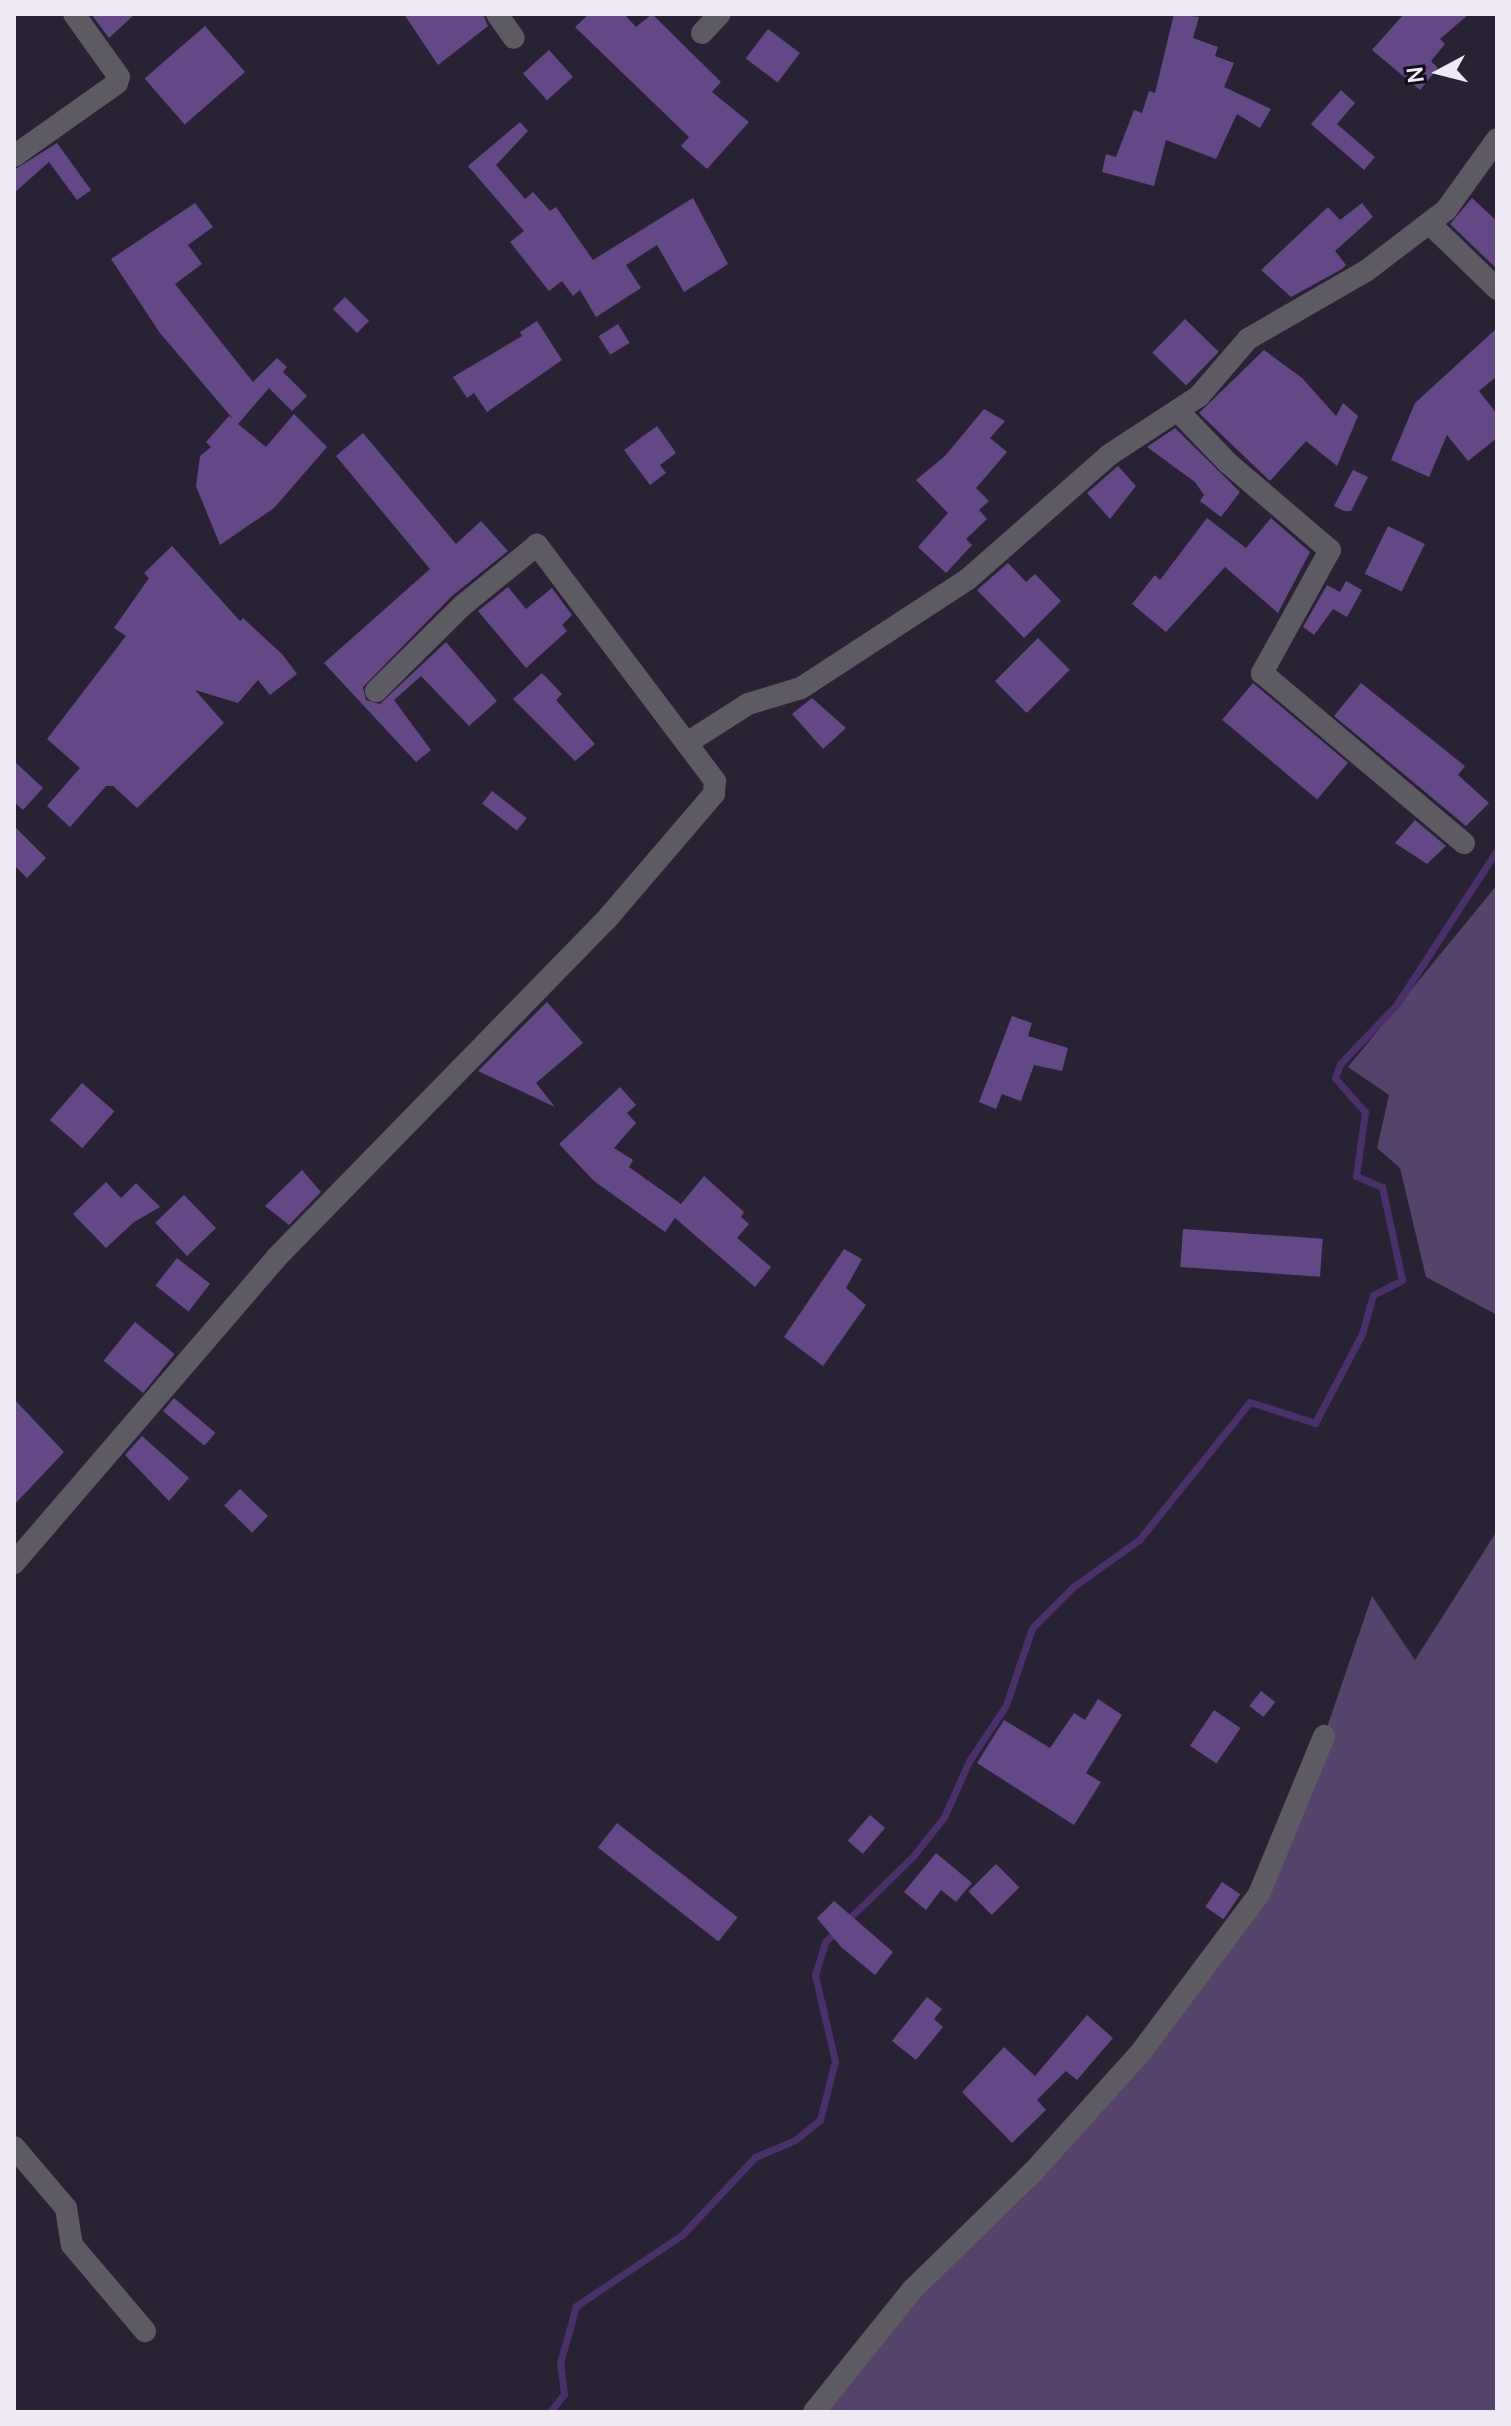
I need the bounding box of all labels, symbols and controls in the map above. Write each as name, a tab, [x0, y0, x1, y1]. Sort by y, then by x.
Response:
north arrow	[1399, 32, 1479, 112]
text: N	[1399, 65, 1431, 85]

